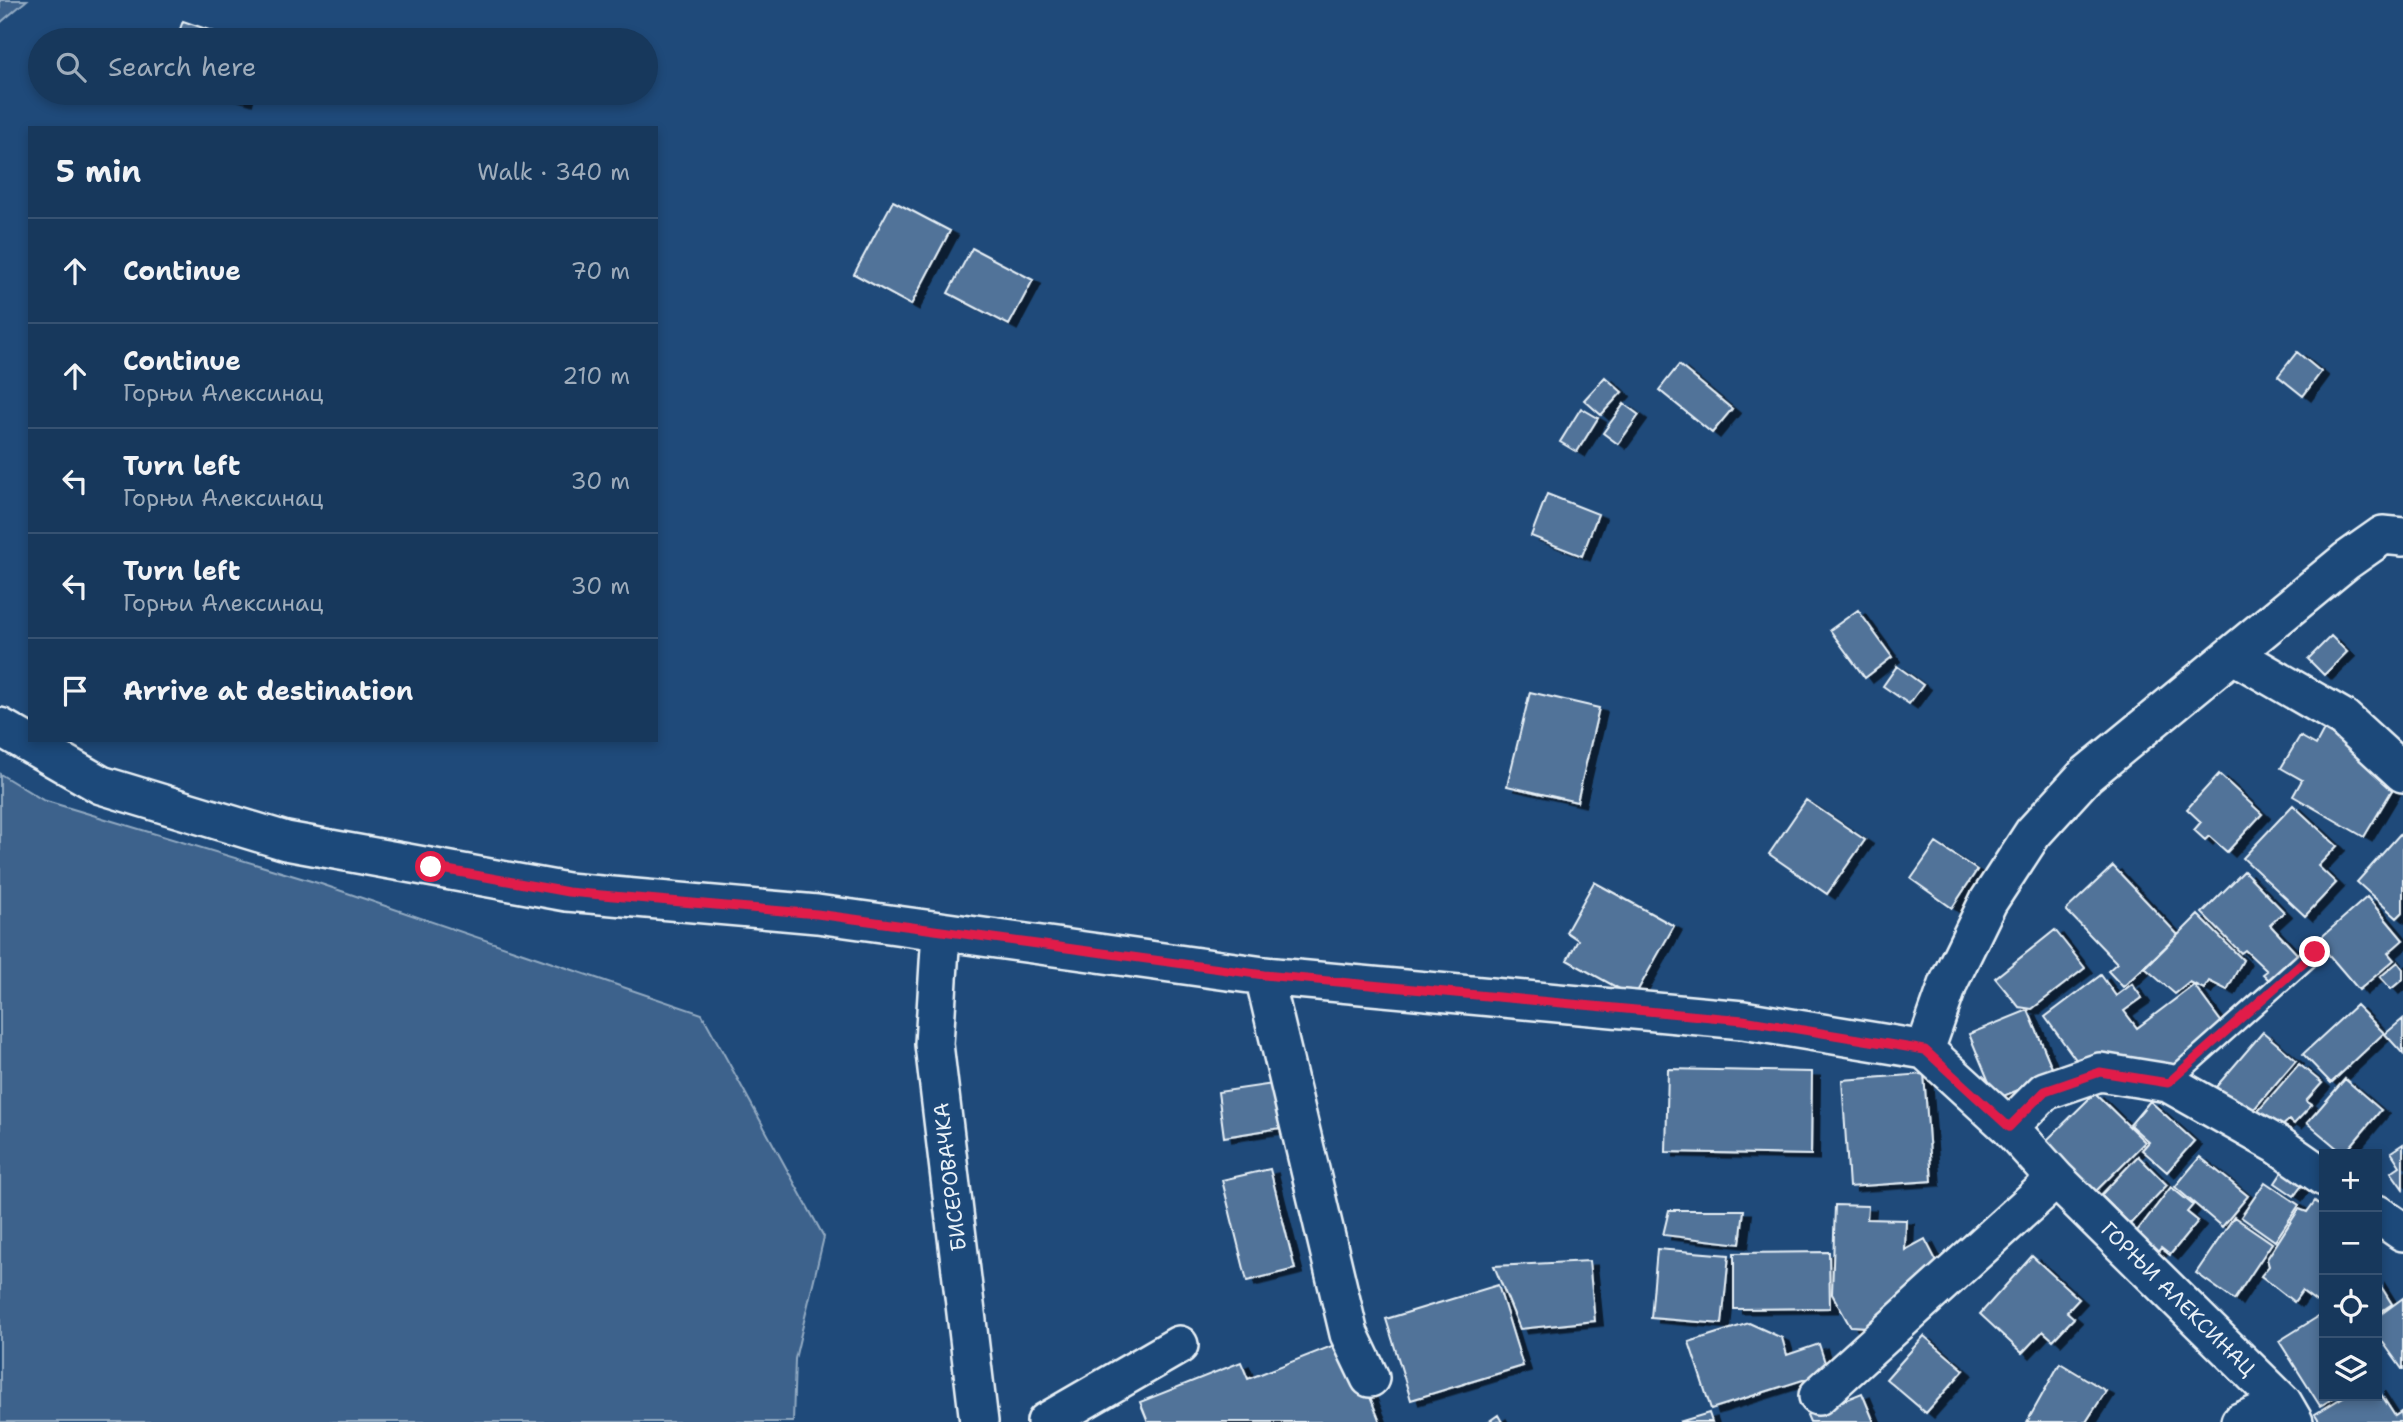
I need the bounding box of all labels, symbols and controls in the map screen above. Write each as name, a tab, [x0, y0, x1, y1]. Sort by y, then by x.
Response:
search box	[28, 28, 658, 105]
icon: search	[52, 48, 90, 86]
text: Search here	[108, 49, 257, 84]
text: 5 min	[56, 151, 141, 192]
text: Walk · 340 m	[477, 157, 630, 187]
icon: ahead	[56, 252, 94, 290]
text: Continue	[123, 253, 241, 288]
text: 70 m	[571, 256, 630, 286]
text: Continue	[123, 343, 241, 378]
icon: ahead	[56, 357, 94, 395]
text: 210 m	[562, 361, 630, 391]
text: Горњи Алексинац	[123, 378, 323, 408]
text: Turn left	[123, 448, 240, 483]
icon: left	[56, 462, 94, 500]
text: 30 m	[571, 466, 630, 496]
text: Горњи Алексинац	[123, 483, 323, 513]
text: Turn left	[123, 553, 240, 588]
icon: left	[56, 567, 94, 605]
text: 30 m	[571, 571, 630, 601]
text: Горњи Алексинац	[123, 588, 323, 618]
icon: arrive	[56, 672, 94, 710]
text: Arrive at destination	[123, 673, 413, 708]
route start	[415, 851, 446, 882]
route end	[2299, 936, 2330, 967]
street label: БИСЕРОВАЧКА	[927, 1101, 973, 1253]
map controls	[2319, 1149, 2382, 1401]
button: +	[2319, 1149, 2382, 1212]
button: −	[2319, 1212, 2382, 1275]
street label: ГОРЊИ АЛЕКСИНАЦ	[2095, 1216, 2261, 1382]
button: locate	[2319, 1275, 2382, 1338]
button: layers	[2319, 1338, 2382, 1401]

